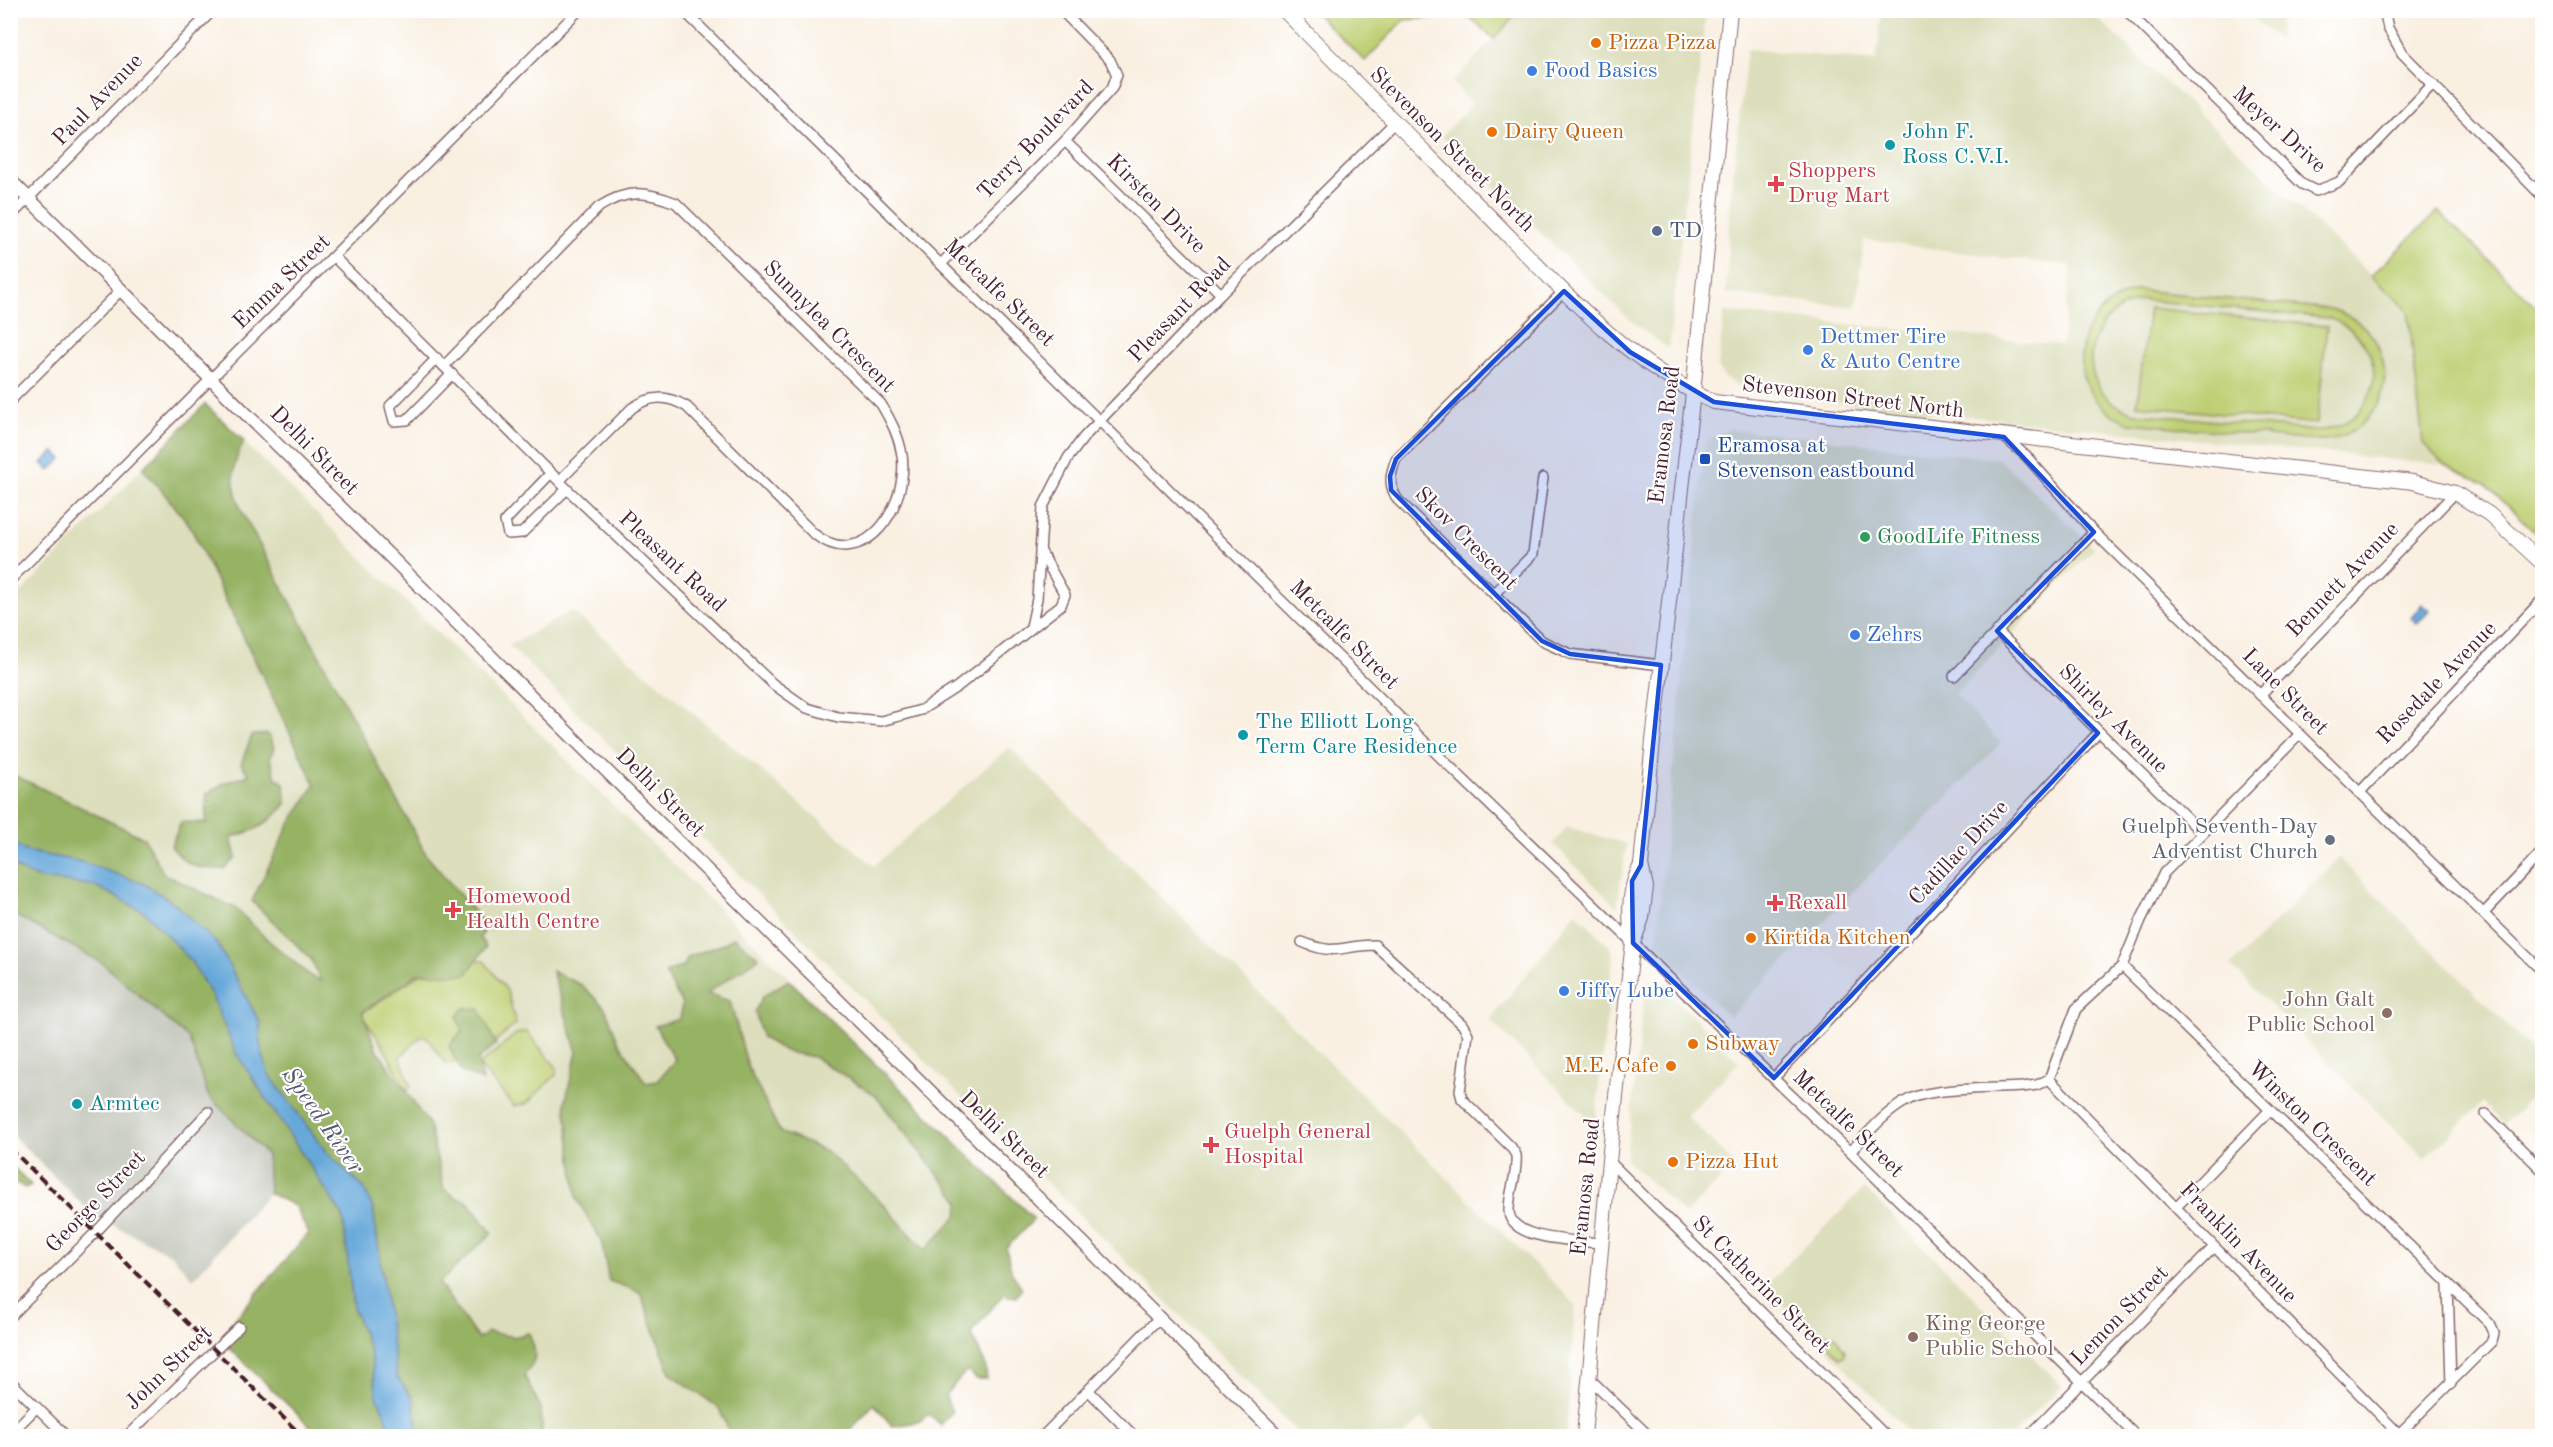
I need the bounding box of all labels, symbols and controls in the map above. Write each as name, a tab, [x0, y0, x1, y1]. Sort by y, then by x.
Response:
place label: Pizza Pizza	[1608, 32, 1717, 54]
marker: Pizza Pizza	[1589, 36, 1603, 50]
street label: Paul Avenue	[49, 50, 147, 150]
place label: Food Basics	[1544, 60, 1657, 82]
street label: Stevenson Street North	[1365, 63, 1539, 237]
marker: Food Basics	[1525, 64, 1539, 78]
street label: Terry Boulevard	[974, 76, 1098, 204]
street label: Meyer Drive	[2228, 83, 2330, 177]
place label: Dairy Queen	[1504, 121, 1624, 143]
place label: John F. Ross C.V.I.	[1902, 121, 2009, 168]
marker: Dairy Queen	[1485, 125, 1499, 139]
marker: John F. Ross C.V.I.	[1883, 138, 1897, 152]
street label: Kirsten Drive	[1102, 150, 1210, 258]
place label: Shoppers Drug Mart	[1788, 160, 1890, 207]
marker: Shoppers Drug Mart	[1769, 177, 1783, 191]
place label: TD	[1669, 220, 1702, 242]
marker: TD	[1650, 224, 1664, 238]
street label: Emma Street	[229, 231, 335, 333]
street label: Metcalfe Street	[939, 235, 1059, 351]
street label: Pleasant Road	[1124, 253, 1236, 367]
street label: Sunnylea Crescent	[759, 257, 899, 397]
place label: Dettmer Tire & Auto Centre	[1820, 326, 1960, 373]
marker: Dettmer Tire & Auto Centre	[1801, 343, 1815, 357]
street label: Eramosa Road	[1646, 365, 1684, 505]
street label: Stevenson Street North	[1741, 373, 1965, 423]
street label: Delhi Street	[265, 402, 363, 500]
place label: Eramosa at Stevenson eastbound	[1717, 435, 1915, 482]
marker: Eramosa at Stevenson eastbound	[1698, 452, 1712, 466]
street label: Skov Crescent	[1410, 483, 1522, 595]
street label: Pleasant Road	[614, 507, 730, 617]
street label: Bennett Avenue	[2283, 518, 2403, 642]
place label: GoodLife Fitness	[1877, 526, 2040, 548]
marker: GoodLife Fitness	[1858, 530, 1872, 544]
street label: Metcalfe Street	[1285, 576, 1403, 694]
street label: Rosedale Avenue	[2373, 618, 2501, 748]
place label: Zehrs	[1867, 624, 1922, 646]
marker: Zehrs	[1848, 628, 1862, 642]
street label: Lane Street	[2238, 645, 2332, 739]
street label: Shirley Avenue	[2054, 660, 2172, 778]
place label: The Elliott Long Term Care Residence	[1255, 711, 1457, 758]
marker: The Elliott Long Term Care Residence	[1236, 728, 1250, 742]
street label: Delhi Street	[611, 744, 709, 842]
street label: Cadillac Drive	[1905, 796, 2013, 910]
place label: Guelph Seventh-Day Adventist Church	[2121, 816, 2318, 863]
marker: Guelph Seventh-Day Adventist Church	[2323, 833, 2337, 847]
place label: Homewood Health Centre	[466, 886, 600, 933]
place label: Rexall	[1787, 892, 1847, 914]
marker: Rexall	[1768, 896, 1782, 910]
marker: Homewood Health Centre	[444, 901, 462, 919]
place label: Kirtida Kitchen	[1763, 927, 1911, 949]
marker: Kirtida Kitchen	[1744, 931, 1758, 945]
place label: Jiffy Lube	[1576, 980, 1674, 1002]
marker: Jiffy Lube	[1557, 984, 1571, 998]
place label: John Galt Public School	[2246, 989, 2375, 1036]
marker: John Galt Public School	[2380, 1006, 2394, 1020]
place label: Subway	[1705, 1033, 1780, 1055]
marker: Subway	[1686, 1037, 1700, 1051]
place label: M.E. Cafe	[1564, 1055, 1659, 1077]
street label: Winston Crescent	[2243, 1057, 2381, 1191]
marker: M.E. Cafe	[1664, 1059, 1678, 1073]
water label: Speed River	[277, 1063, 368, 1179]
street label: Metcalfe Street	[1788, 1066, 1908, 1182]
street label: Delhi Street	[955, 1087, 1053, 1183]
place label: Armtec	[89, 1093, 160, 1115]
marker: Armtec	[70, 1097, 84, 1111]
street label: Eramosa Road	[1568, 1117, 1604, 1257]
place label: Guelph General Hospital	[1224, 1121, 1371, 1168]
marker: Guelph General Hospital	[1202, 1136, 1220, 1154]
street label: George Street	[42, 1147, 150, 1257]
place label: Pizza Hut	[1685, 1151, 1779, 1173]
marker: Pizza Hut	[1666, 1155, 1680, 1169]
street label: Franklin Avenue	[2175, 1179, 2301, 1307]
street label: St Catherine Street	[1688, 1212, 1834, 1358]
street label: Lemon Street	[2067, 1262, 2173, 1370]
place label: King George Public School	[1925, 1313, 2054, 1360]
street label: John Street	[121, 1321, 217, 1415]
marker: King George Public School	[1906, 1330, 1920, 1344]

